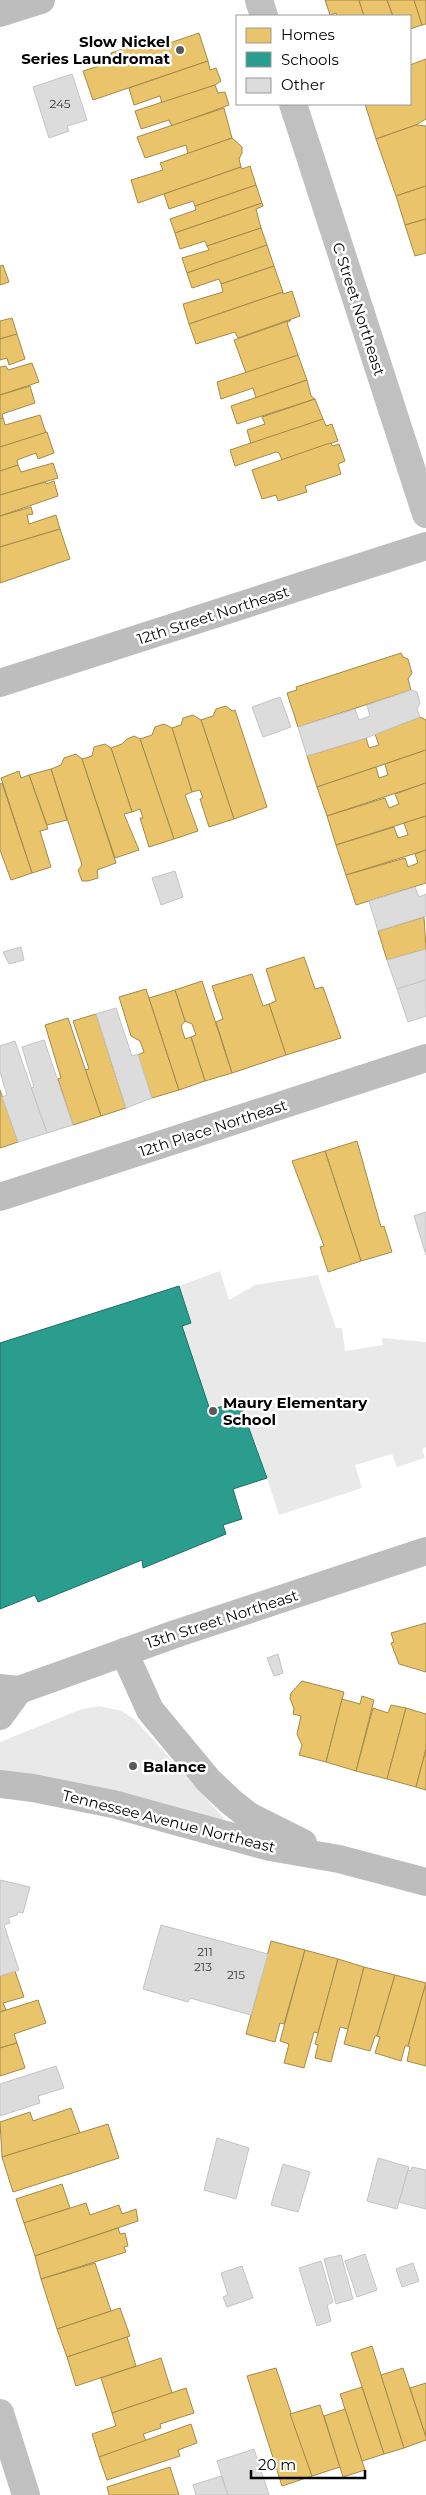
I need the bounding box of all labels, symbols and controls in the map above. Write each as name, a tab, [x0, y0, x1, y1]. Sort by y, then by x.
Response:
legend	[236, 15, 411, 105]
text: Homes	[281, 25, 335, 44]
place label: Slow Nickel Series Laundromat	[21, 32, 170, 68]
marker: Slow Nickel Series Laundromat	[174, 44, 186, 56]
text: Schools	[281, 50, 339, 69]
text: Other	[281, 75, 325, 94]
house number: 245	[49, 96, 71, 111]
street label: C Street Northeast	[328, 240, 390, 378]
street label: 12th Street Northeast	[135, 581, 291, 649]
street label: 12th Place Northeast	[137, 1095, 289, 1161]
place label: Maury Elementary School	[223, 1393, 368, 1429]
marker: Maury Elementary School	[207, 1405, 219, 1417]
street label: 13th Street Northeast	[144, 1585, 300, 1653]
place label: Balance	[143, 1757, 206, 1776]
marker: Balance	[127, 1760, 139, 1772]
street label: Tennessee Avenue Northeast	[61, 1785, 277, 1857]
house number: 211	[197, 1944, 213, 1959]
house number: 213	[194, 1959, 212, 1974]
house number: 215	[227, 1967, 245, 1982]
scale bar	[251, 2448, 365, 2480]
text: 20 m	[258, 2455, 296, 2474]

